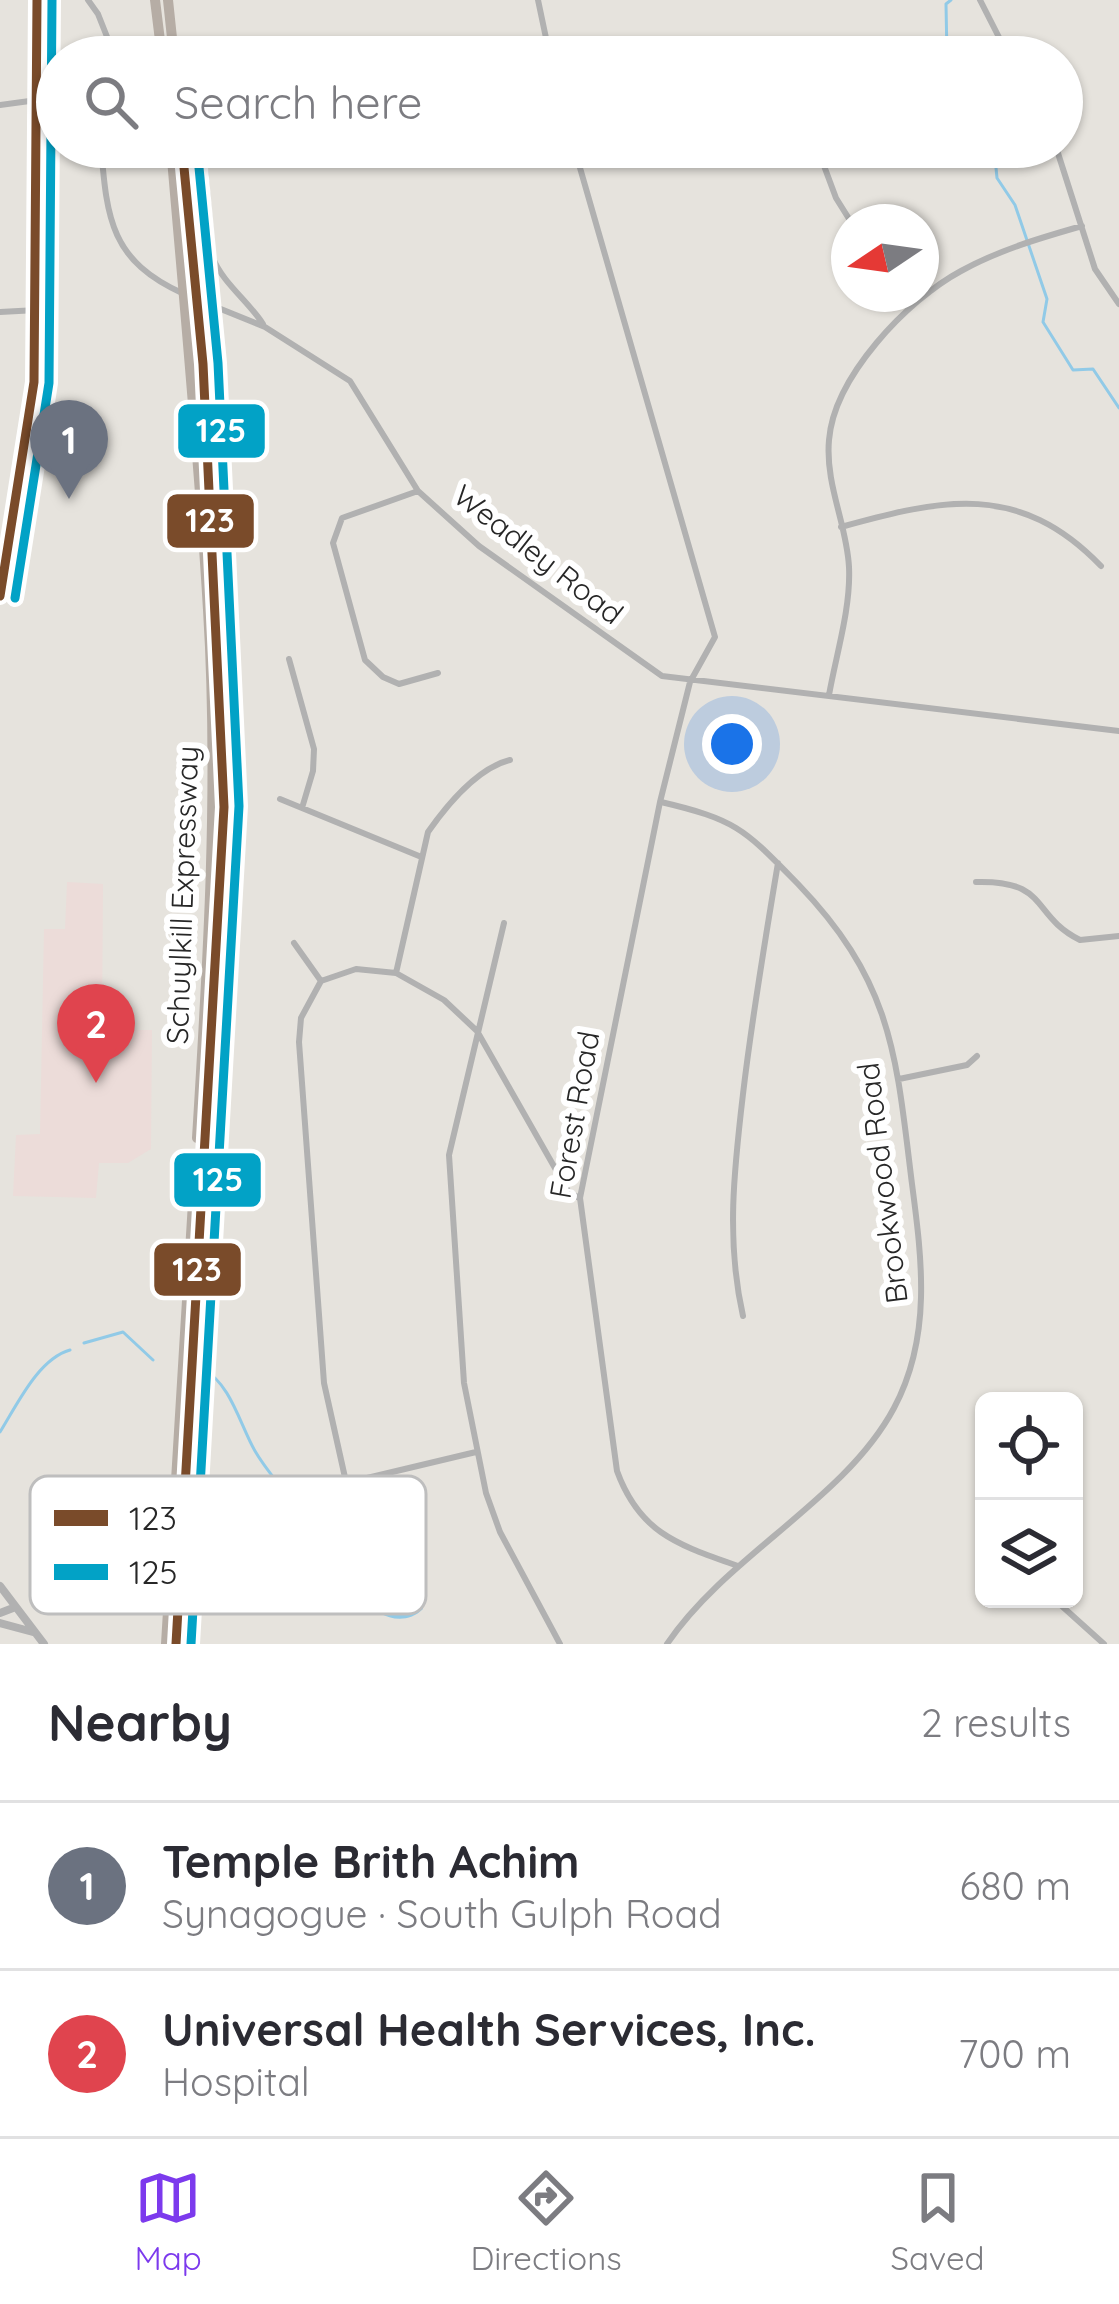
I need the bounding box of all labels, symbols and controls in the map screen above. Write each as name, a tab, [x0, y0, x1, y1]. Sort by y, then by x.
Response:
search box	[36, 36, 1083, 168]
icon: search	[78, 69, 144, 135]
text: Search here	[174, 74, 422, 130]
north arrow	[831, 204, 939, 312]
pin: 1	[30, 400, 108, 499]
line badge: 125	[176, 402, 267, 460]
text: 125	[196, 409, 246, 450]
street label: Weadley Road	[446, 476, 631, 632]
line badge: 123	[165, 492, 256, 550]
text: 123	[185, 499, 235, 540]
your location	[702, 714, 762, 774]
street label: Schuylkill Expressway	[158, 745, 206, 1045]
pin: 2	[57, 984, 135, 1083]
street label: Forest Road	[541, 1028, 607, 1202]
street label: Brookwood Road	[848, 1061, 916, 1306]
line badge: 125	[172, 1151, 263, 1209]
text: 125	[193, 1158, 243, 1199]
line badge: 123	[152, 1241, 243, 1298]
text: 123	[172, 1248, 222, 1289]
map controls	[975, 1392, 1083, 1608]
button: locate	[975, 1392, 1083, 1500]
legend	[30, 1476, 426, 1614]
text: 123	[129, 1497, 177, 1538]
button: layers	[975, 1500, 1083, 1608]
text: 125	[129, 1551, 177, 1592]
text: Nearby	[48, 1690, 232, 1754]
text: 2 results	[921, 1698, 1071, 1747]
text: Temple Brith Achim	[162, 1833, 580, 1889]
text: 1	[79, 1861, 95, 1910]
text: 680 m	[960, 1861, 1071, 1910]
text: Synagogue · South Gulph Road	[162, 1889, 722, 1938]
text: Universal Health Services, Inc.	[162, 2001, 816, 2057]
text: 2	[76, 2029, 98, 2078]
text: 700 m	[958, 2029, 1071, 2078]
text: Hospital	[162, 2057, 310, 2106]
tab: Map	[134, 2165, 202, 2278]
tab: Directions	[470, 2165, 622, 2278]
tab: Saved	[891, 2165, 985, 2278]

